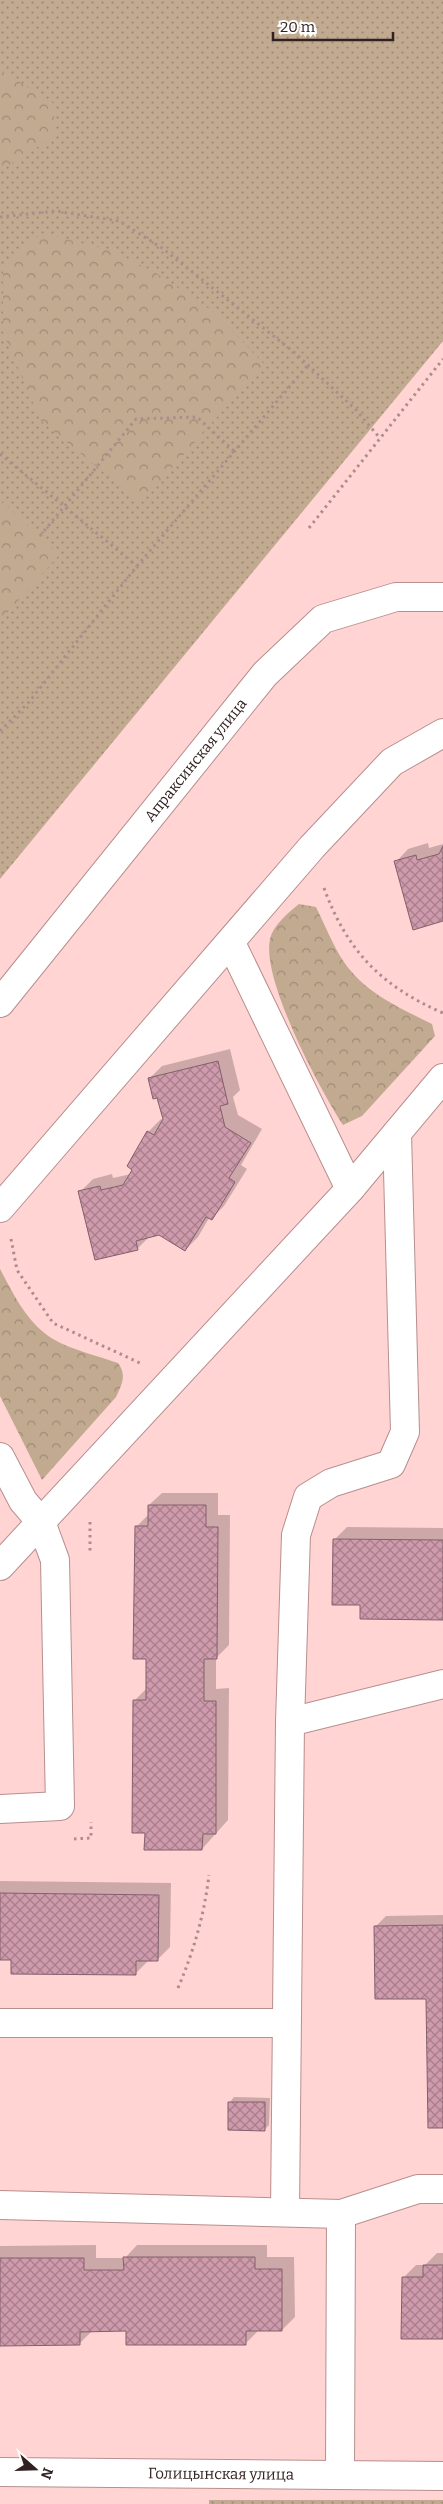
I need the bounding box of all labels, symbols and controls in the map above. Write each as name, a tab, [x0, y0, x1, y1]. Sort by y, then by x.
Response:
scale bar	[273, 10, 393, 42]
text: 20 m	[280, 18, 316, 36]
street label: Апраксинская улица	[141, 695, 251, 825]
north arrow	[10, 2444, 60, 2494]
street label: Голицынская улица	[148, 2464, 294, 2484]
text: N	[37, 2465, 57, 2481]

